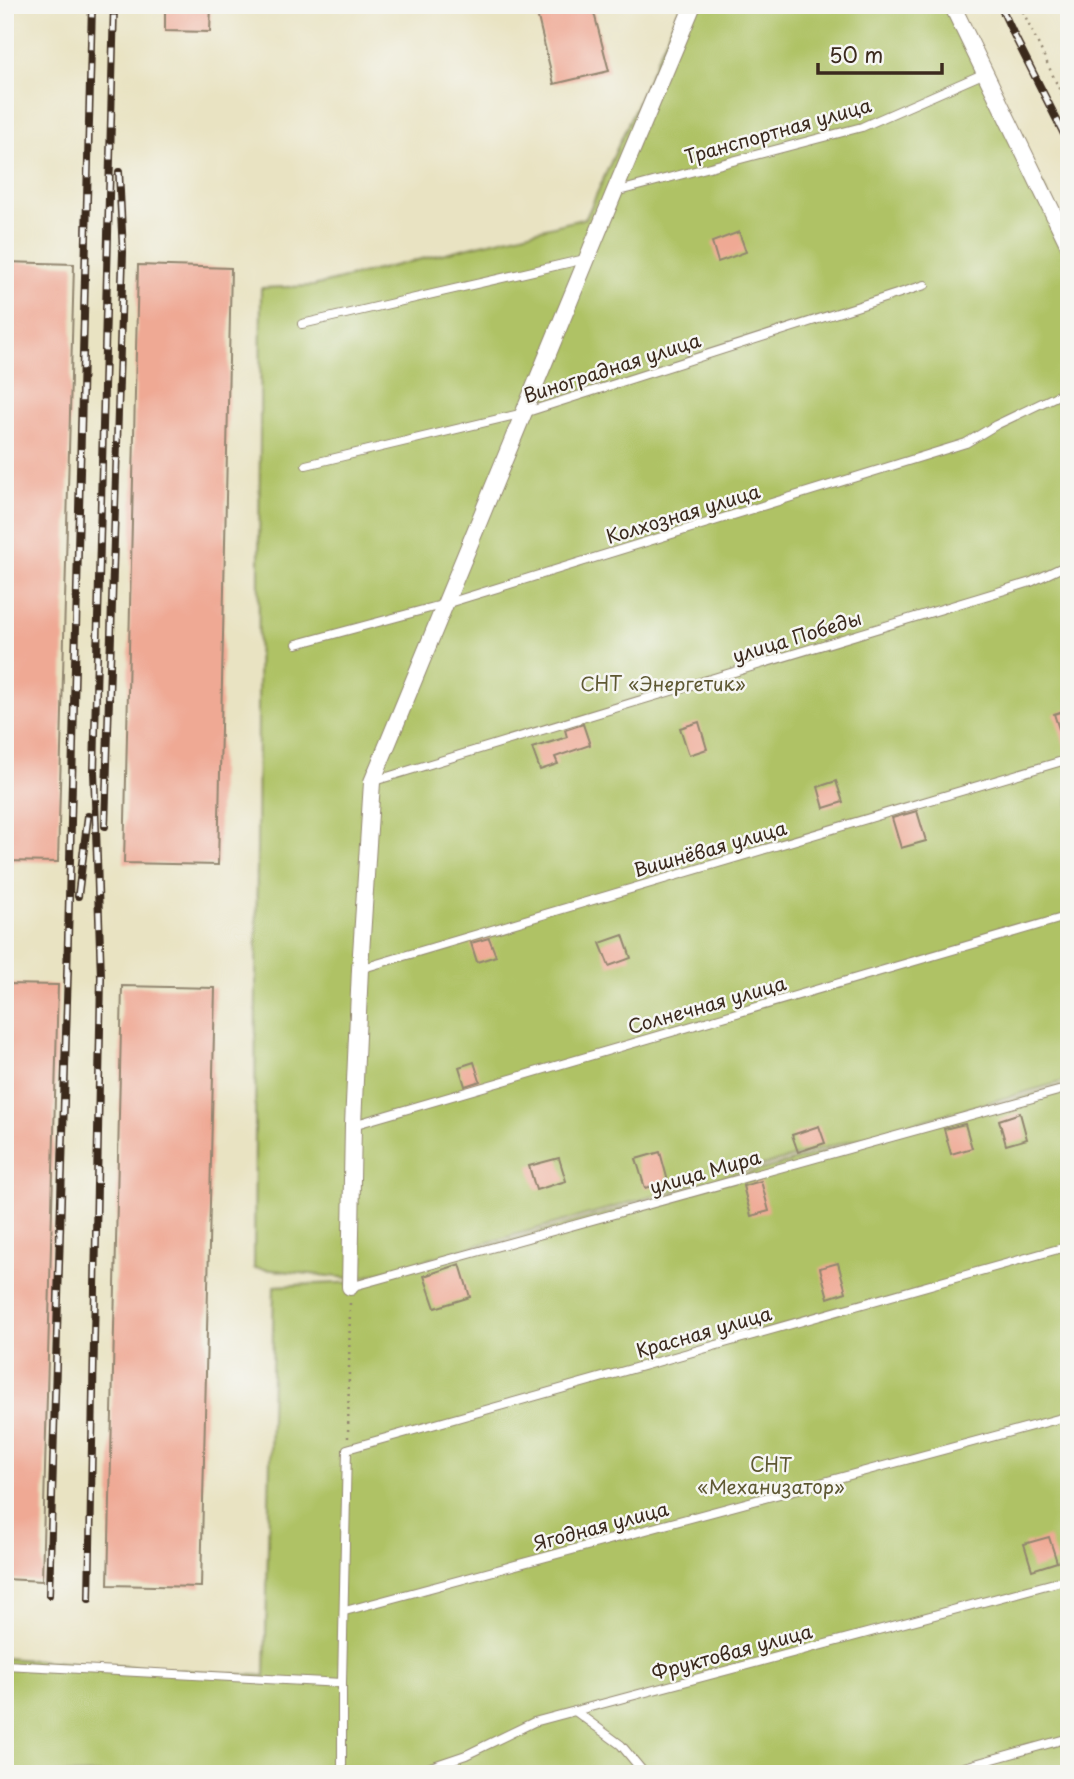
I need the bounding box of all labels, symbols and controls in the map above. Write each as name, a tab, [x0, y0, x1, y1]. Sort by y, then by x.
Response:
scale bar	[818, 32, 943, 76]
text: 50 m	[829, 38, 883, 70]
street label: Транспортная улица	[681, 90, 874, 170]
street label: Виноградная улица	[519, 325, 704, 409]
street label: Колхозная улица	[602, 476, 763, 550]
street label: улица Победы	[729, 603, 865, 669]
park label: СНТ «Энергетик»	[580, 669, 746, 697]
street label: Вишнёвая улица	[630, 813, 790, 883]
street label: Солнечная улица	[624, 968, 789, 1040]
street label: улица Мира	[646, 1142, 764, 1200]
street label: Красная улица	[633, 1298, 775, 1364]
park label: СНТ «Механизатор»	[697, 1450, 845, 1500]
street label: Ягодная улица	[530, 1494, 671, 1557]
street label: Фруктовая улица	[648, 1616, 815, 1686]

